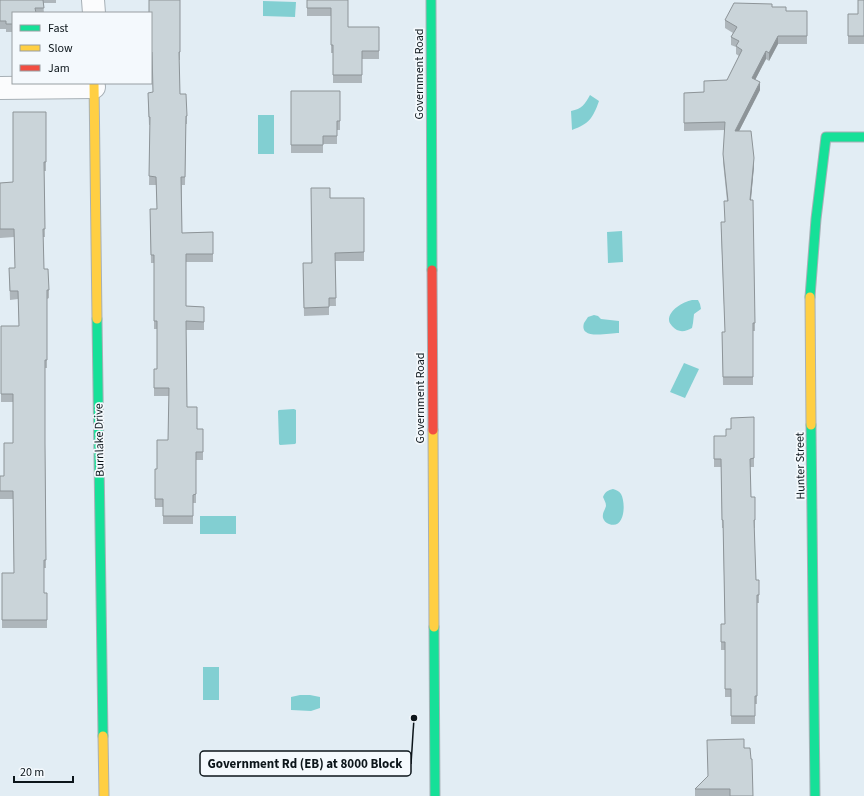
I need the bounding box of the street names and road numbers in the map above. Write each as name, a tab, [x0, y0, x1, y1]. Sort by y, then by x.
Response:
street label: Government Road	[411, 29, 428, 119]
street label: Government Road	[412, 353, 429, 443]
street label: Burnlake Drive	[90, 403, 109, 477]
street label: Hunter Street	[791, 432, 810, 500]

